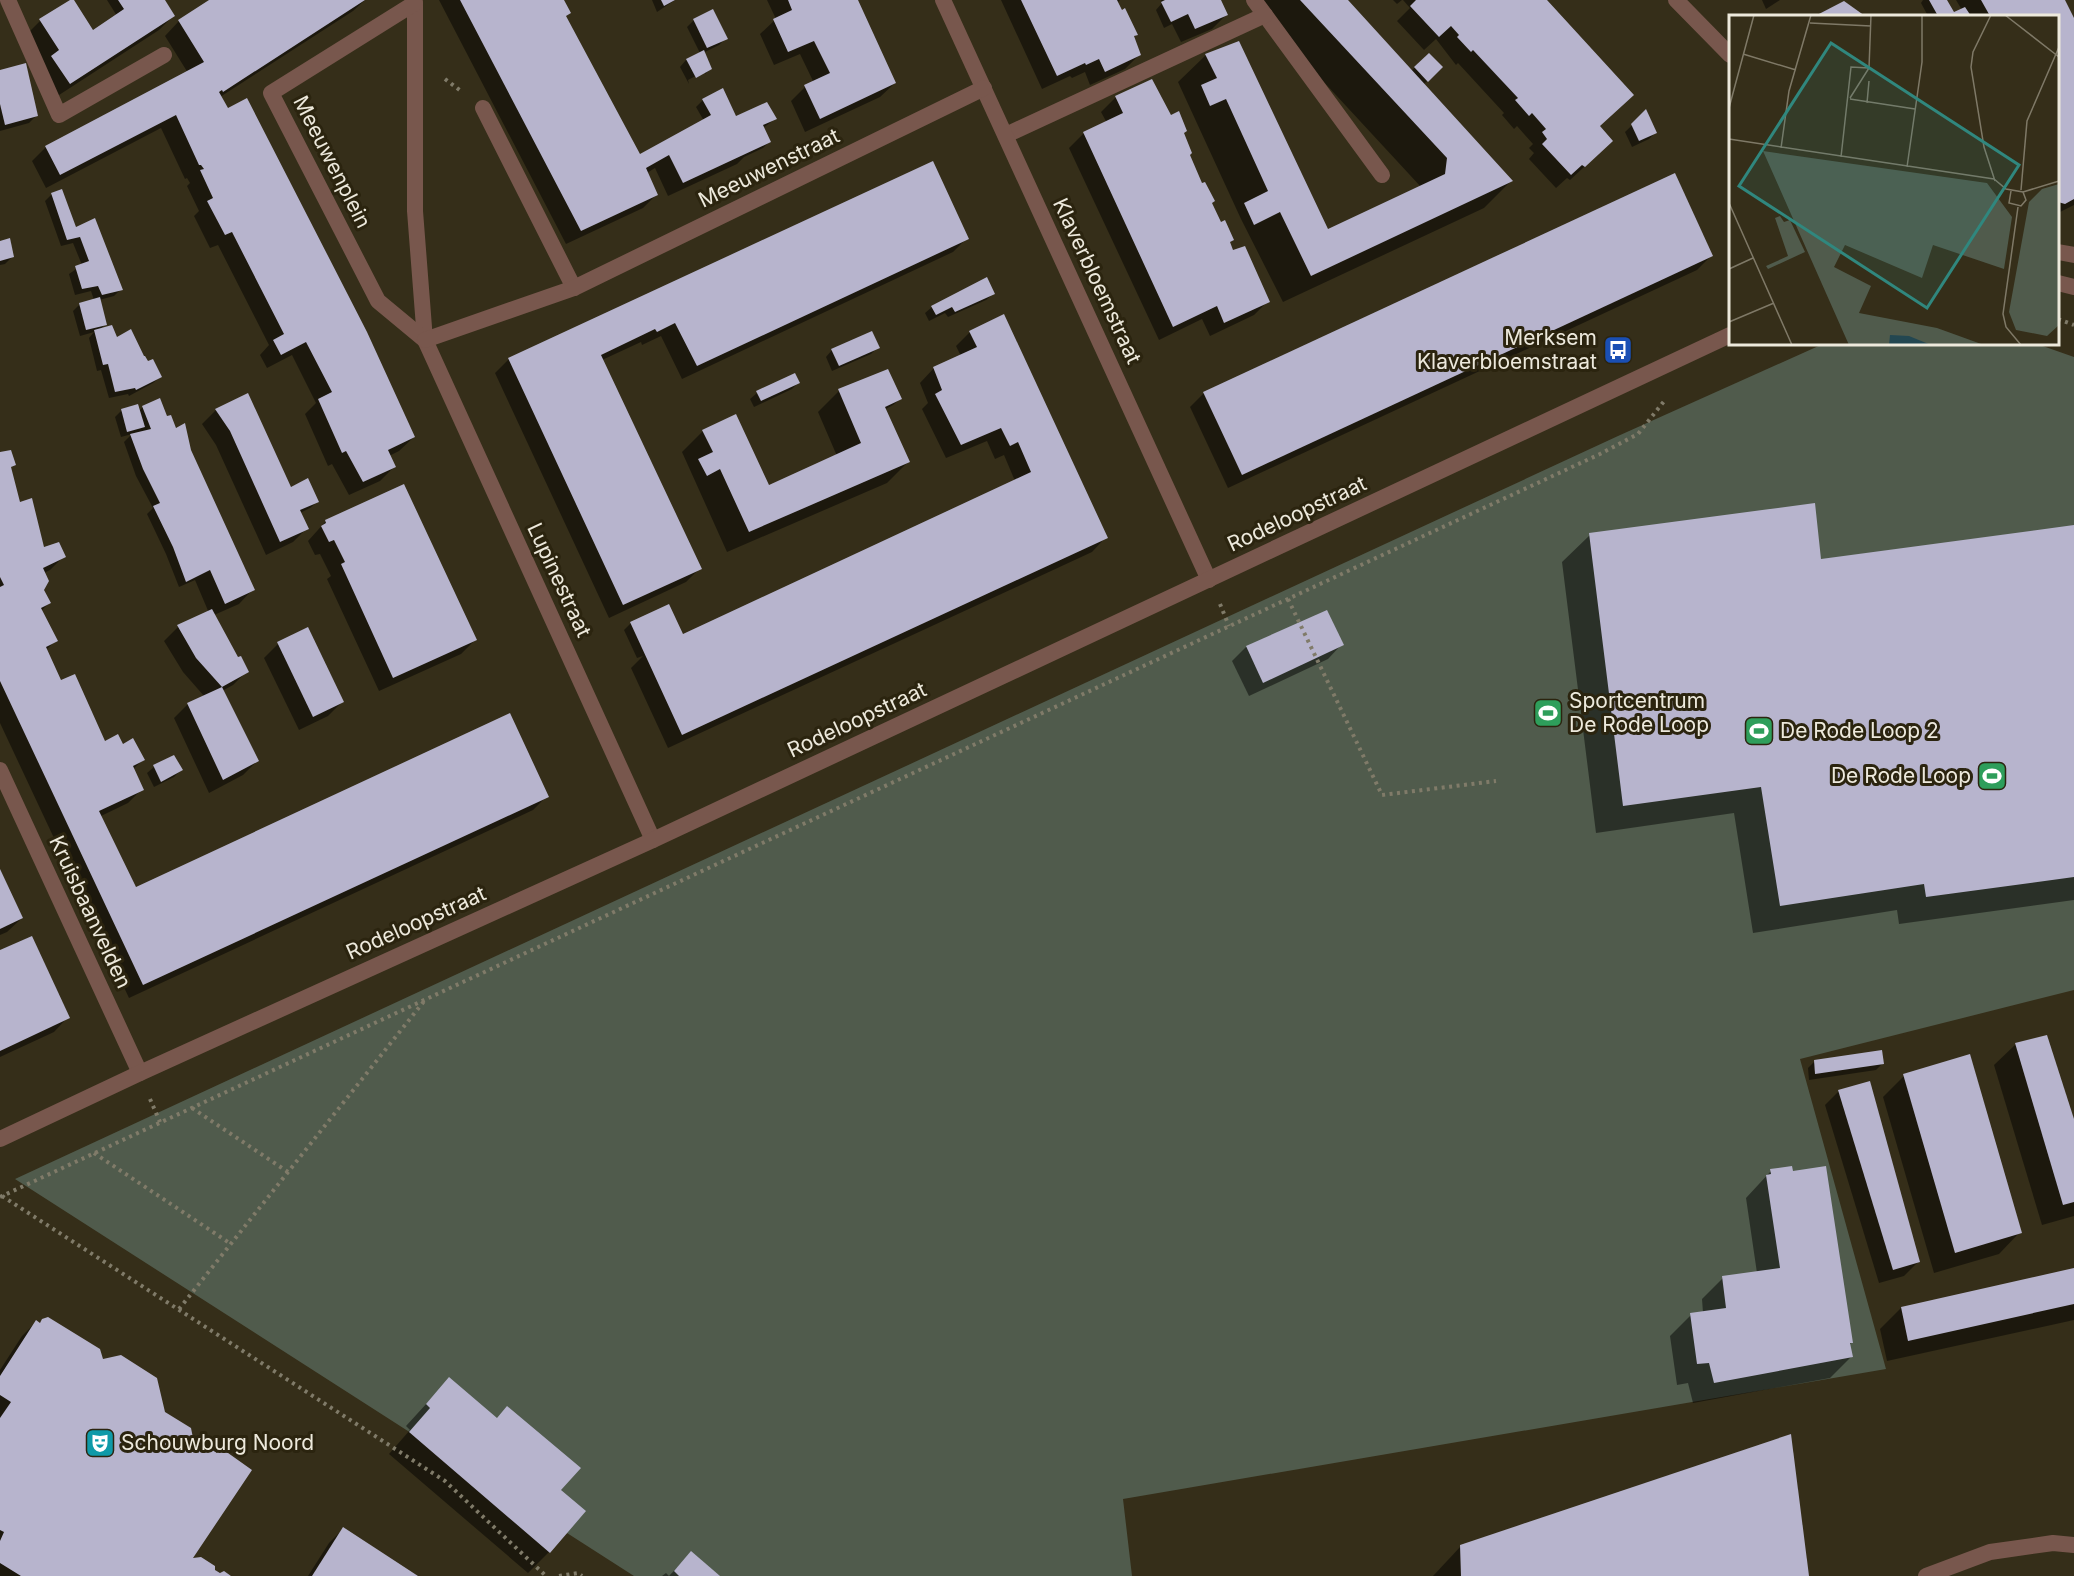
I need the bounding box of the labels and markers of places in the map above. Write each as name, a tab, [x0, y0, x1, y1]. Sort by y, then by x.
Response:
place label: Merksem Klaverbloemstraat	[1417, 325, 1597, 374]
bus stop icon: Merksem Klaverbloemstraat	[1602, 334, 1634, 366]
place label: Sportcentrum De Rode Loop	[1569, 688, 1709, 737]
sports icon: Sportcentrum De Rode Loop	[1532, 697, 1564, 729]
sports icon: De Rode Loop 2	[1743, 715, 1775, 747]
place label: De Rode Loop 2	[1780, 718, 1939, 743]
sports icon: De Rode Loop	[1976, 760, 2008, 792]
place label: De Rode Loop	[1831, 763, 1971, 788]
theatre icon: Schouwburg Noord	[84, 1427, 116, 1459]
place label: Schouwburg Noord	[121, 1430, 314, 1455]

